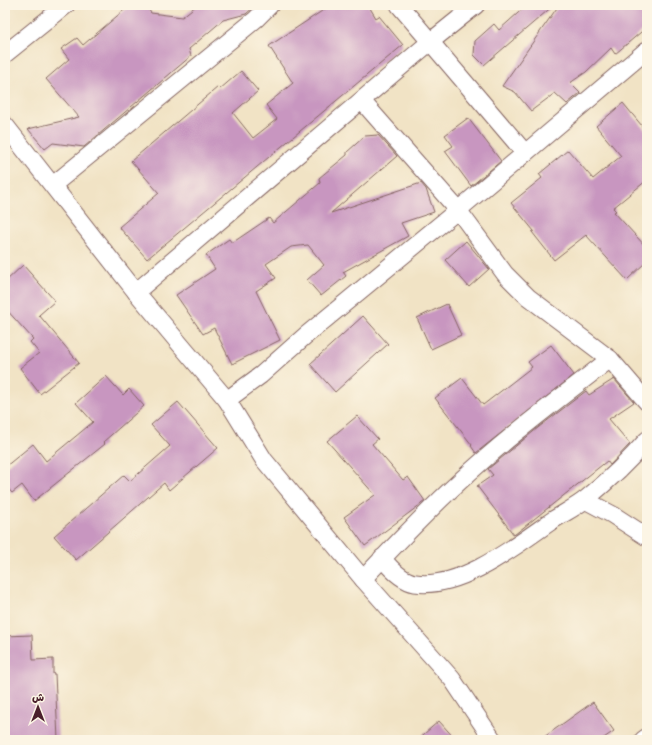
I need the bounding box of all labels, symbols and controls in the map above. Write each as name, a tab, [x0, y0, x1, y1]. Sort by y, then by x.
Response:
north arrow	[18, 687, 58, 727]
text: ش	[32, 691, 44, 704]

